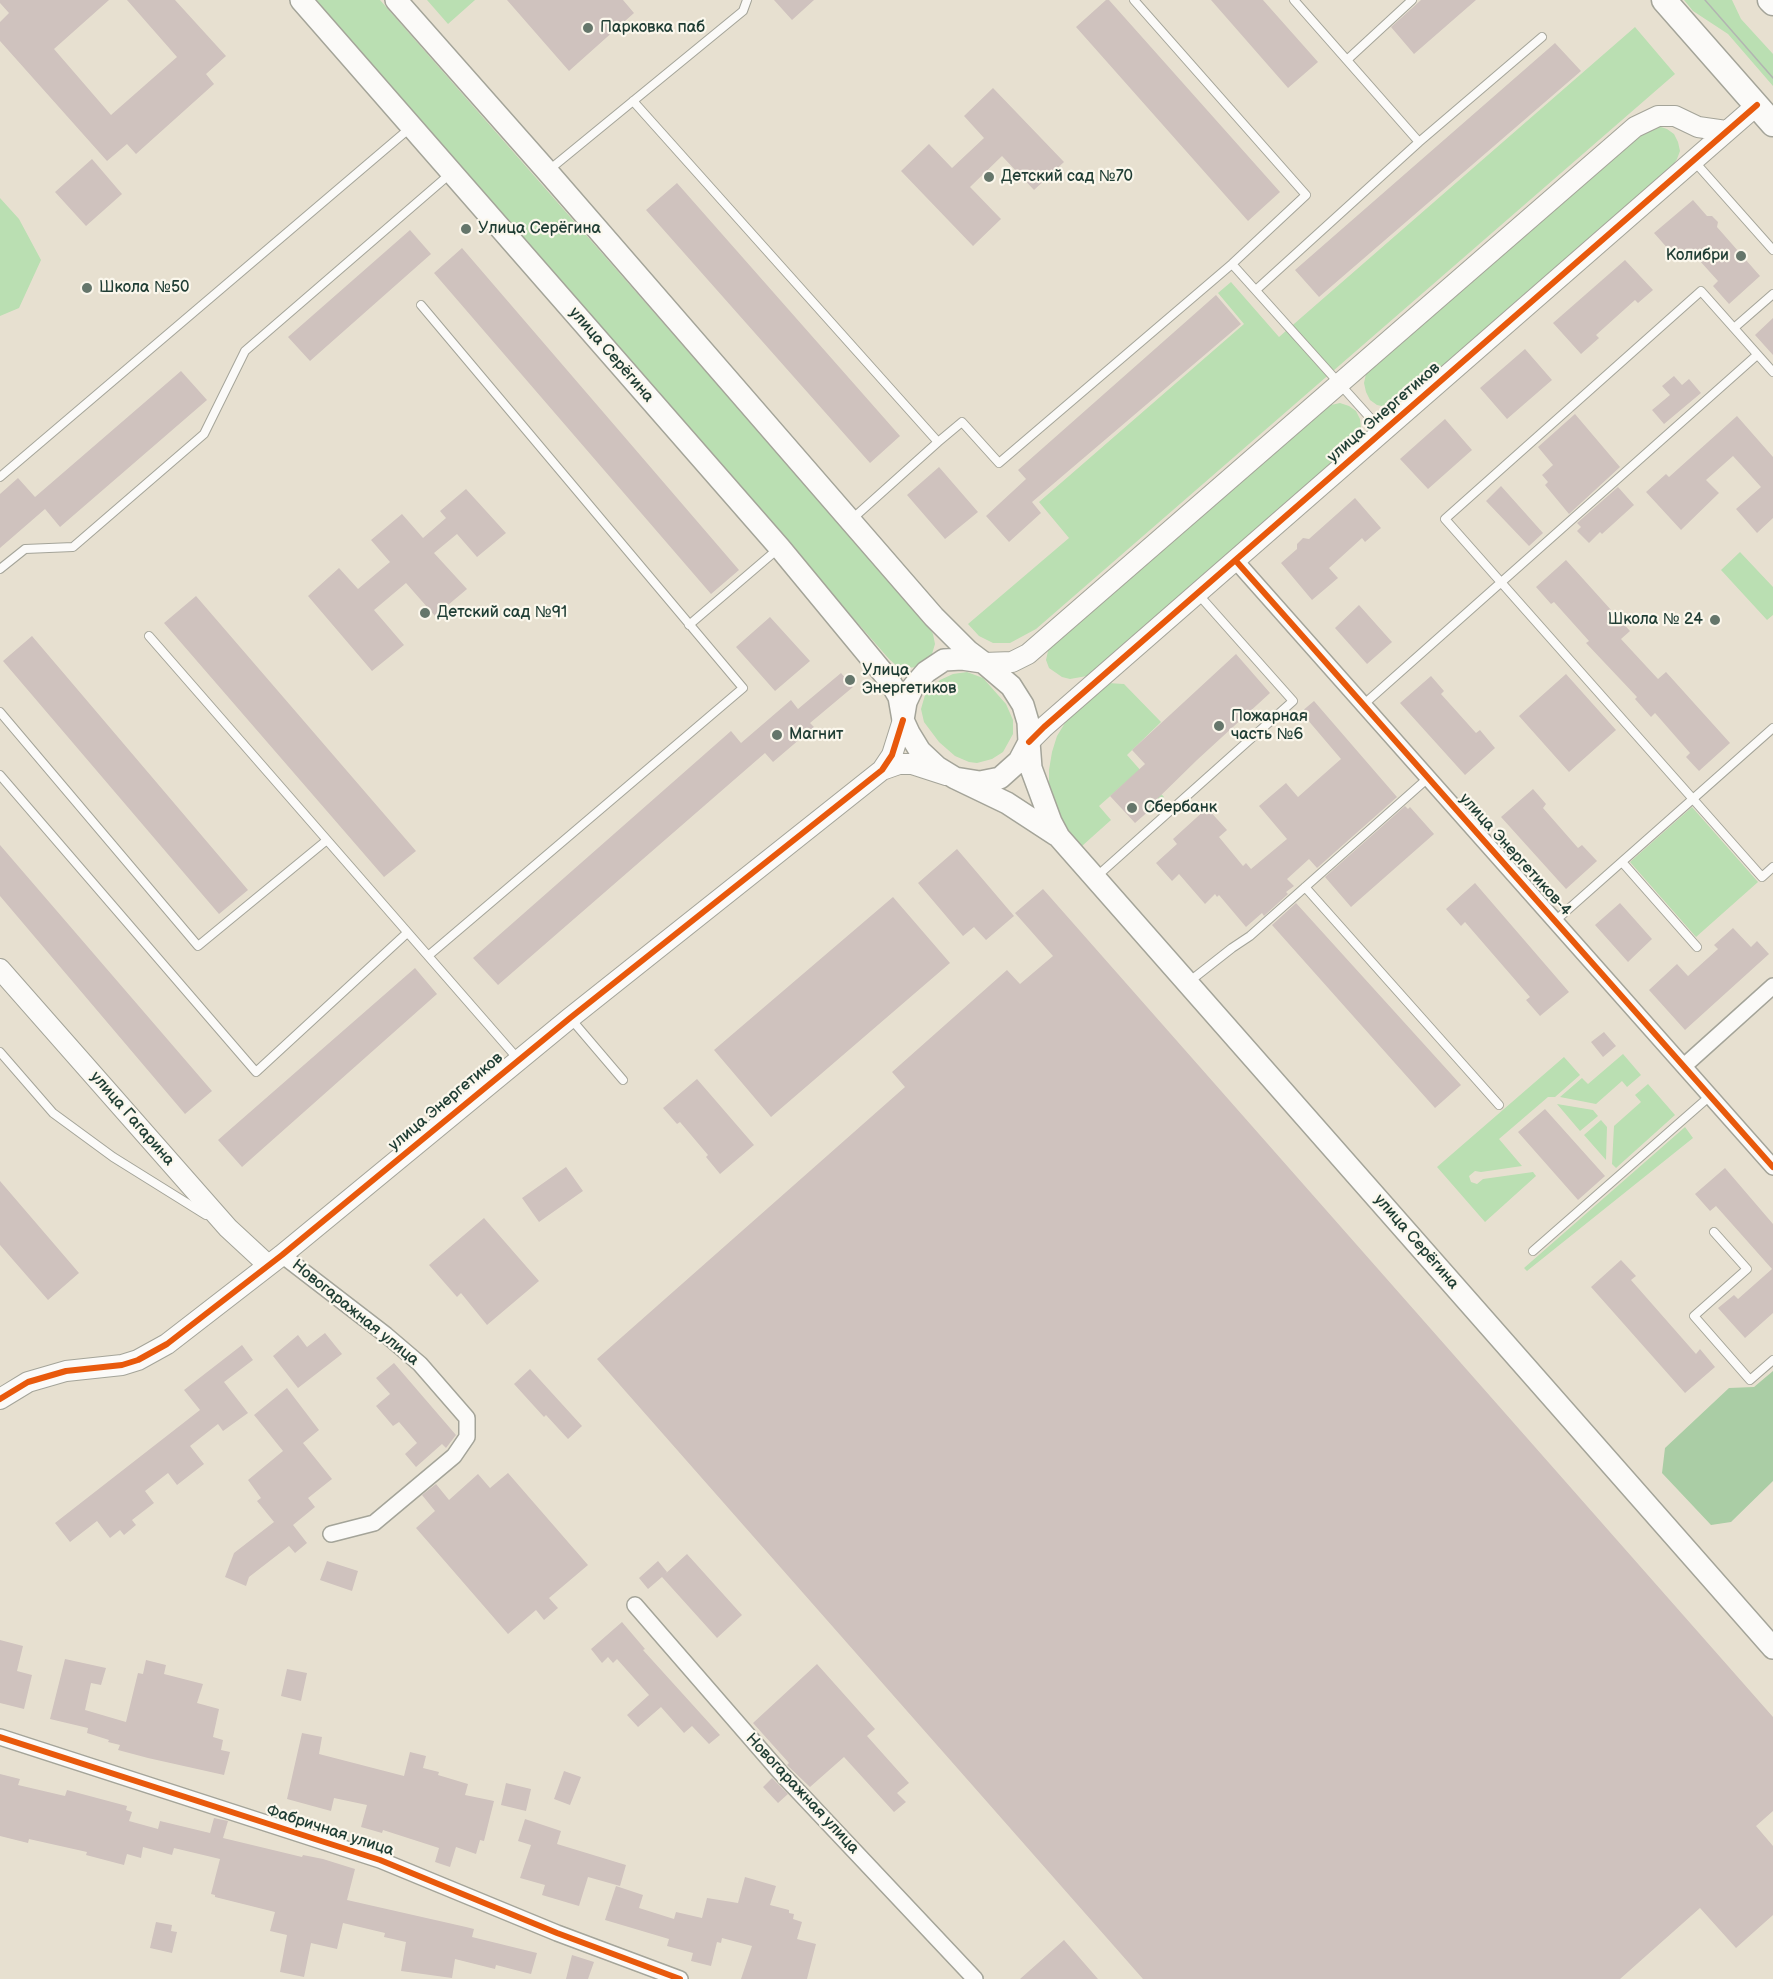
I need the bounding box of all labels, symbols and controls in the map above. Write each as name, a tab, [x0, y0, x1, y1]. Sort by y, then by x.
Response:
place label: Парковка паб	[600, 18, 705, 38]
marker: Парковка паб	[581, 21, 595, 35]
place label: Детский сад №70	[1001, 167, 1133, 187]
marker: Детский сад №70	[982, 170, 996, 184]
place label: Улица Серёгина	[478, 219, 601, 239]
marker: Улица Серёгина	[459, 222, 473, 236]
place label: Колибри	[1666, 246, 1729, 266]
marker: Колибри	[1734, 249, 1748, 263]
place label: Школа №50	[99, 278, 190, 298]
marker: Школа №50	[80, 281, 94, 295]
street label: улица Серёгина	[564, 303, 658, 407]
street label: улица Энергетиков	[1324, 359, 1444, 467]
place label: Детский сад №91	[437, 603, 567, 623]
marker: Детский сад №91	[418, 606, 432, 620]
place label: Школа № 24	[1608, 610, 1703, 630]
marker: Школа № 24	[1708, 613, 1722, 627]
place label: Улица Энергетиков	[862, 661, 956, 699]
marker: Улица Энергетиков	[843, 673, 857, 687]
place label: Пожарная часть №6	[1231, 707, 1308, 745]
marker: Пожарная часть №6	[1212, 719, 1226, 733]
place label: Магнит	[789, 725, 844, 745]
marker: Магнит	[770, 728, 784, 742]
street label: улица Энергетиков-4	[1455, 790, 1575, 920]
place label: Сбербанк	[1144, 798, 1217, 818]
marker: Сбербанк	[1125, 801, 1139, 815]
street label: улица Энергетиков	[385, 1049, 507, 1155]
street label: улица Гагарина	[86, 1068, 178, 1170]
street label: улица Серёгина	[1369, 1190, 1463, 1294]
street label: Новогаражная улица	[288, 1256, 422, 1370]
street label: Новогаражная улица	[741, 1730, 863, 1858]
street label: Фабричная улица	[264, 1801, 396, 1861]

